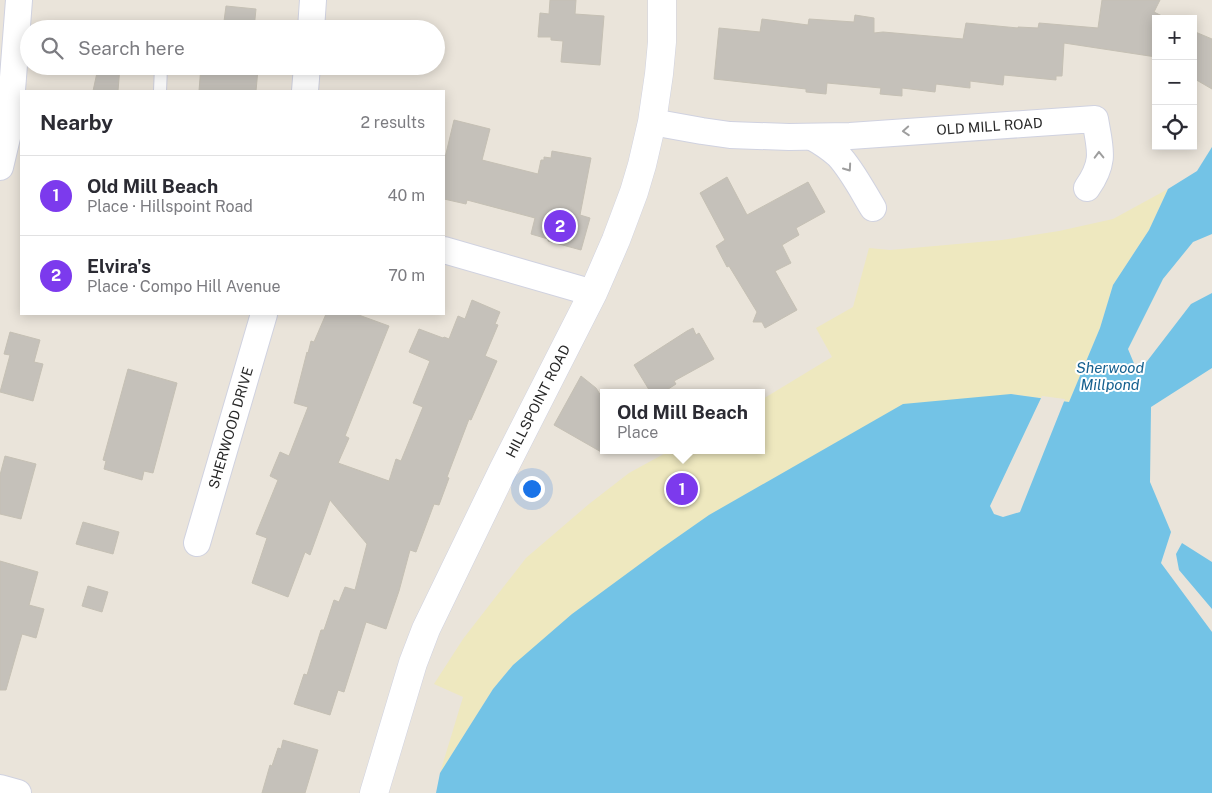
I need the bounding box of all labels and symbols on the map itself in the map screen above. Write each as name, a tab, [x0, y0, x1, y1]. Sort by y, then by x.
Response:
street label: OLD MILL ROAD	[936, 115, 1043, 138]
one-way arrow	[902, 126, 910, 137]
one-way arrow	[1094, 151, 1104, 158]
one-way arrow	[842, 162, 851, 172]
pin: 2	[544, 207, 576, 245]
street label: HILLSPOINT ROAD	[503, 342, 573, 460]
water label: Sherwood Millpond	[1076, 359, 1144, 393]
street label: SHERWOOD DRIVE	[205, 365, 256, 491]
pin: 1	[666, 470, 698, 508]
your location	[519, 476, 545, 502]

